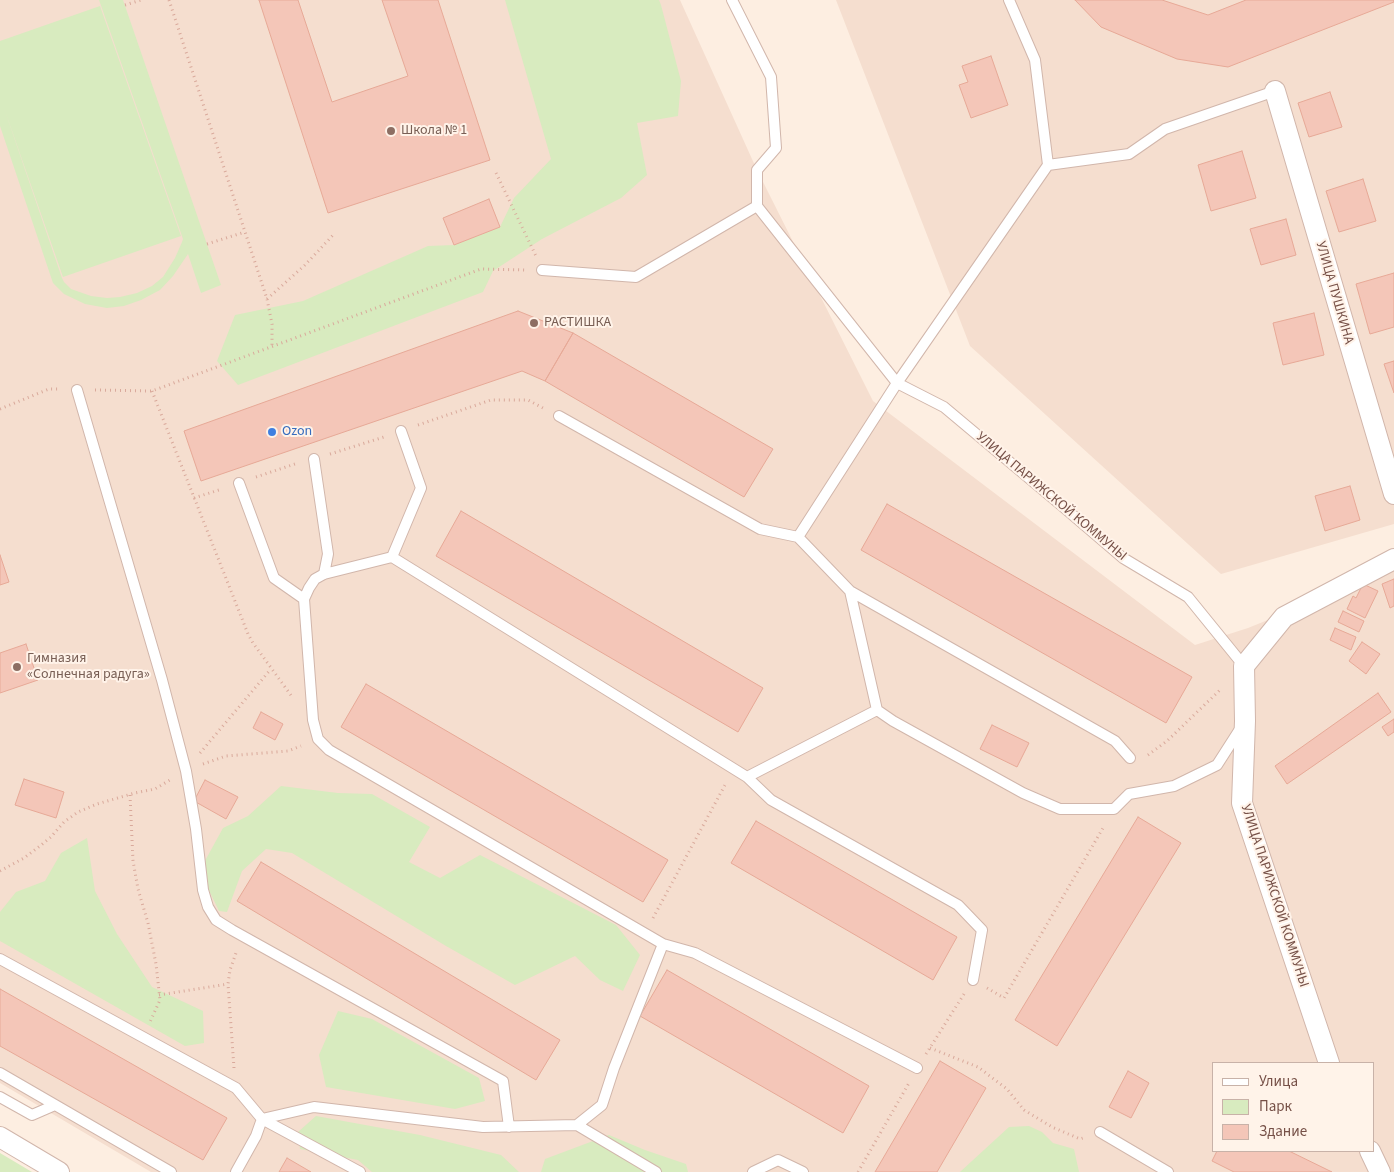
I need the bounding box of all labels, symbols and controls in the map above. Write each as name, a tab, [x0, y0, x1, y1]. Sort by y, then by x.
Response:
place label: Школа № 1	[401, 123, 467, 139]
marker: Школа № 1	[385, 125, 397, 137]
street label: УЛИЦА ПУШКИНА	[1311, 240, 1357, 346]
place label: РАСТИШКА	[544, 315, 611, 331]
marker: РАСТИШКА	[528, 317, 540, 329]
place label: Ozon	[282, 424, 312, 440]
marker: Ozon	[266, 426, 278, 438]
street label: УЛИЦА ПАРИЖСКОЙ КОММУНЫ	[972, 429, 1130, 565]
place label: Гимназия «Солнечная радуга»	[27, 651, 150, 684]
marker: Гимназия «Солнечная радуга»	[11, 661, 23, 673]
street label: УЛИЦА ПАРИЖСКОЙ КОММУНЫ	[1236, 802, 1312, 990]
legend	[1212, 1062, 1374, 1152]
text: Улица	[1259, 1071, 1298, 1092]
text: Парк	[1259, 1096, 1292, 1117]
text: Здание	[1259, 1121, 1307, 1142]

